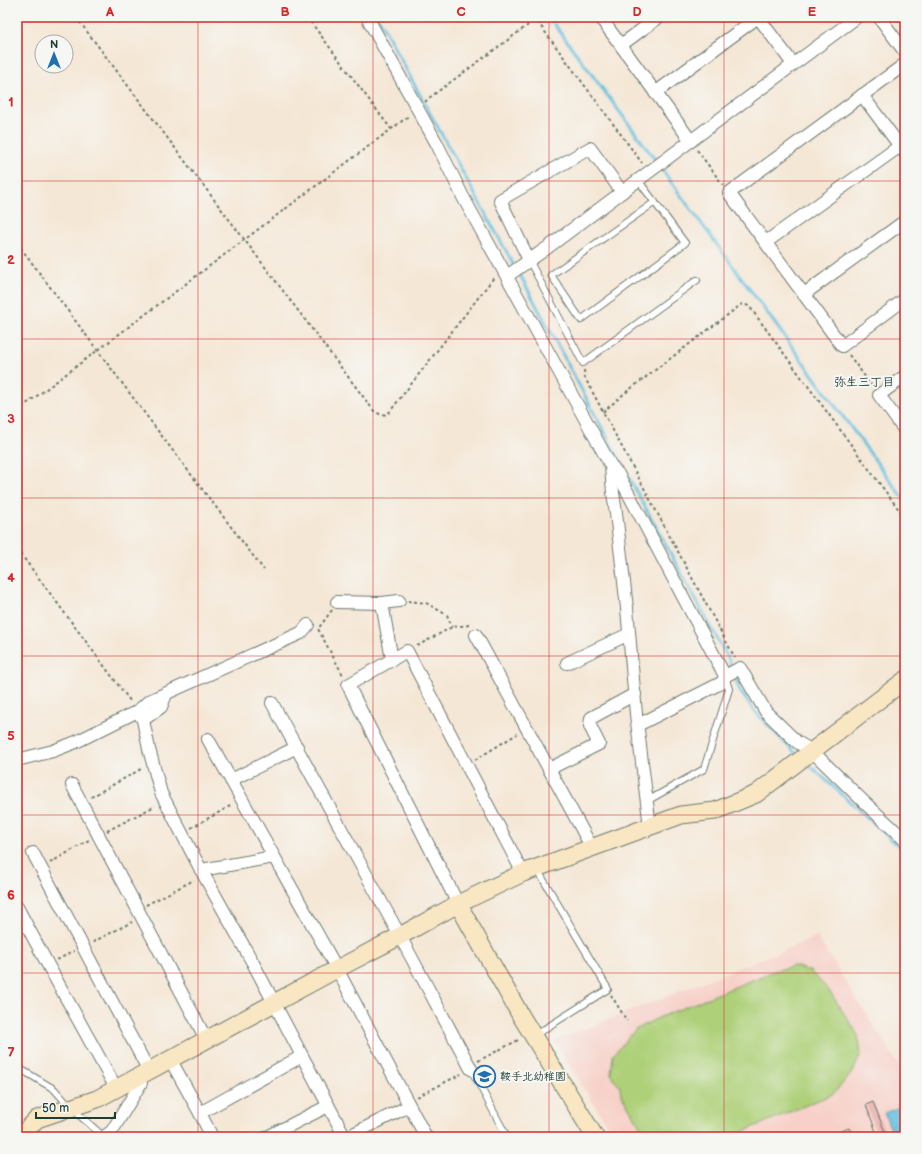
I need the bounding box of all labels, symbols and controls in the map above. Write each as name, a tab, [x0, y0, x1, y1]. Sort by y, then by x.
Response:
text: A	[105, 4, 114, 20]
text: B	[280, 4, 290, 20]
text: C	[456, 4, 466, 20]
text: D	[632, 4, 642, 20]
text: E	[808, 4, 817, 20]
north arrow	[34, 34, 74, 74]
text: N	[50, 38, 58, 51]
text: 1	[8, 94, 14, 110]
text: 2	[7, 252, 15, 268]
district label: 弥生三丁目	[834, 375, 894, 390]
text: 3	[7, 411, 15, 427]
text: 4	[7, 570, 15, 586]
text: 5	[7, 728, 15, 744]
text: 6	[7, 887, 15, 903]
text: 7	[7, 1045, 15, 1061]
school or university icon: 鞍手北幼稚園	[471, 1063, 497, 1089]
place label: 鞍手北幼稚園	[500, 1070, 566, 1083]
scale bar	[36, 1094, 115, 1120]
text: 50 m	[42, 1101, 69, 1116]

